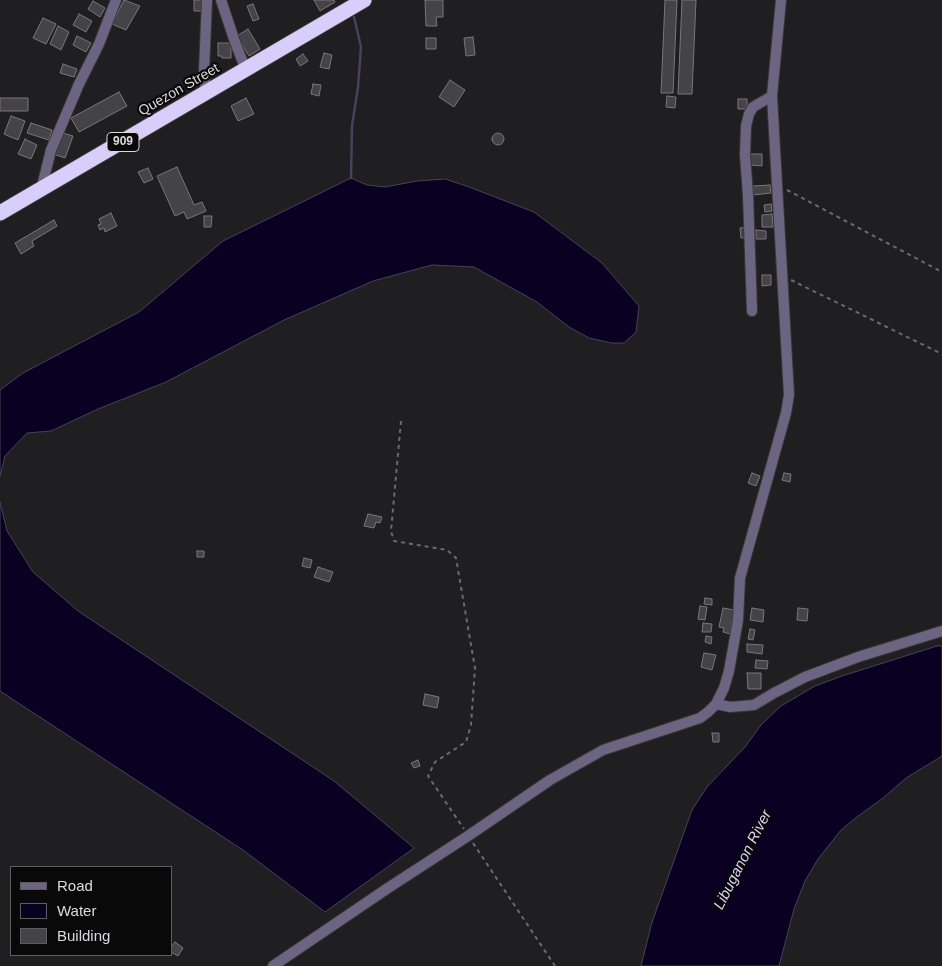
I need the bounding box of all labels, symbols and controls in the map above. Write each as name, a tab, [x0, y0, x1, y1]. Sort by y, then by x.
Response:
street label: Quezon Street	[136, 60, 222, 120]
road number: 909	[107, 132, 139, 152]
water label: Libuganon River	[710, 807, 776, 913]
legend	[10, 866, 172, 956]
text: Road	[57, 877, 93, 894]
text: Water	[57, 902, 96, 919]
text: Building	[57, 927, 110, 944]

